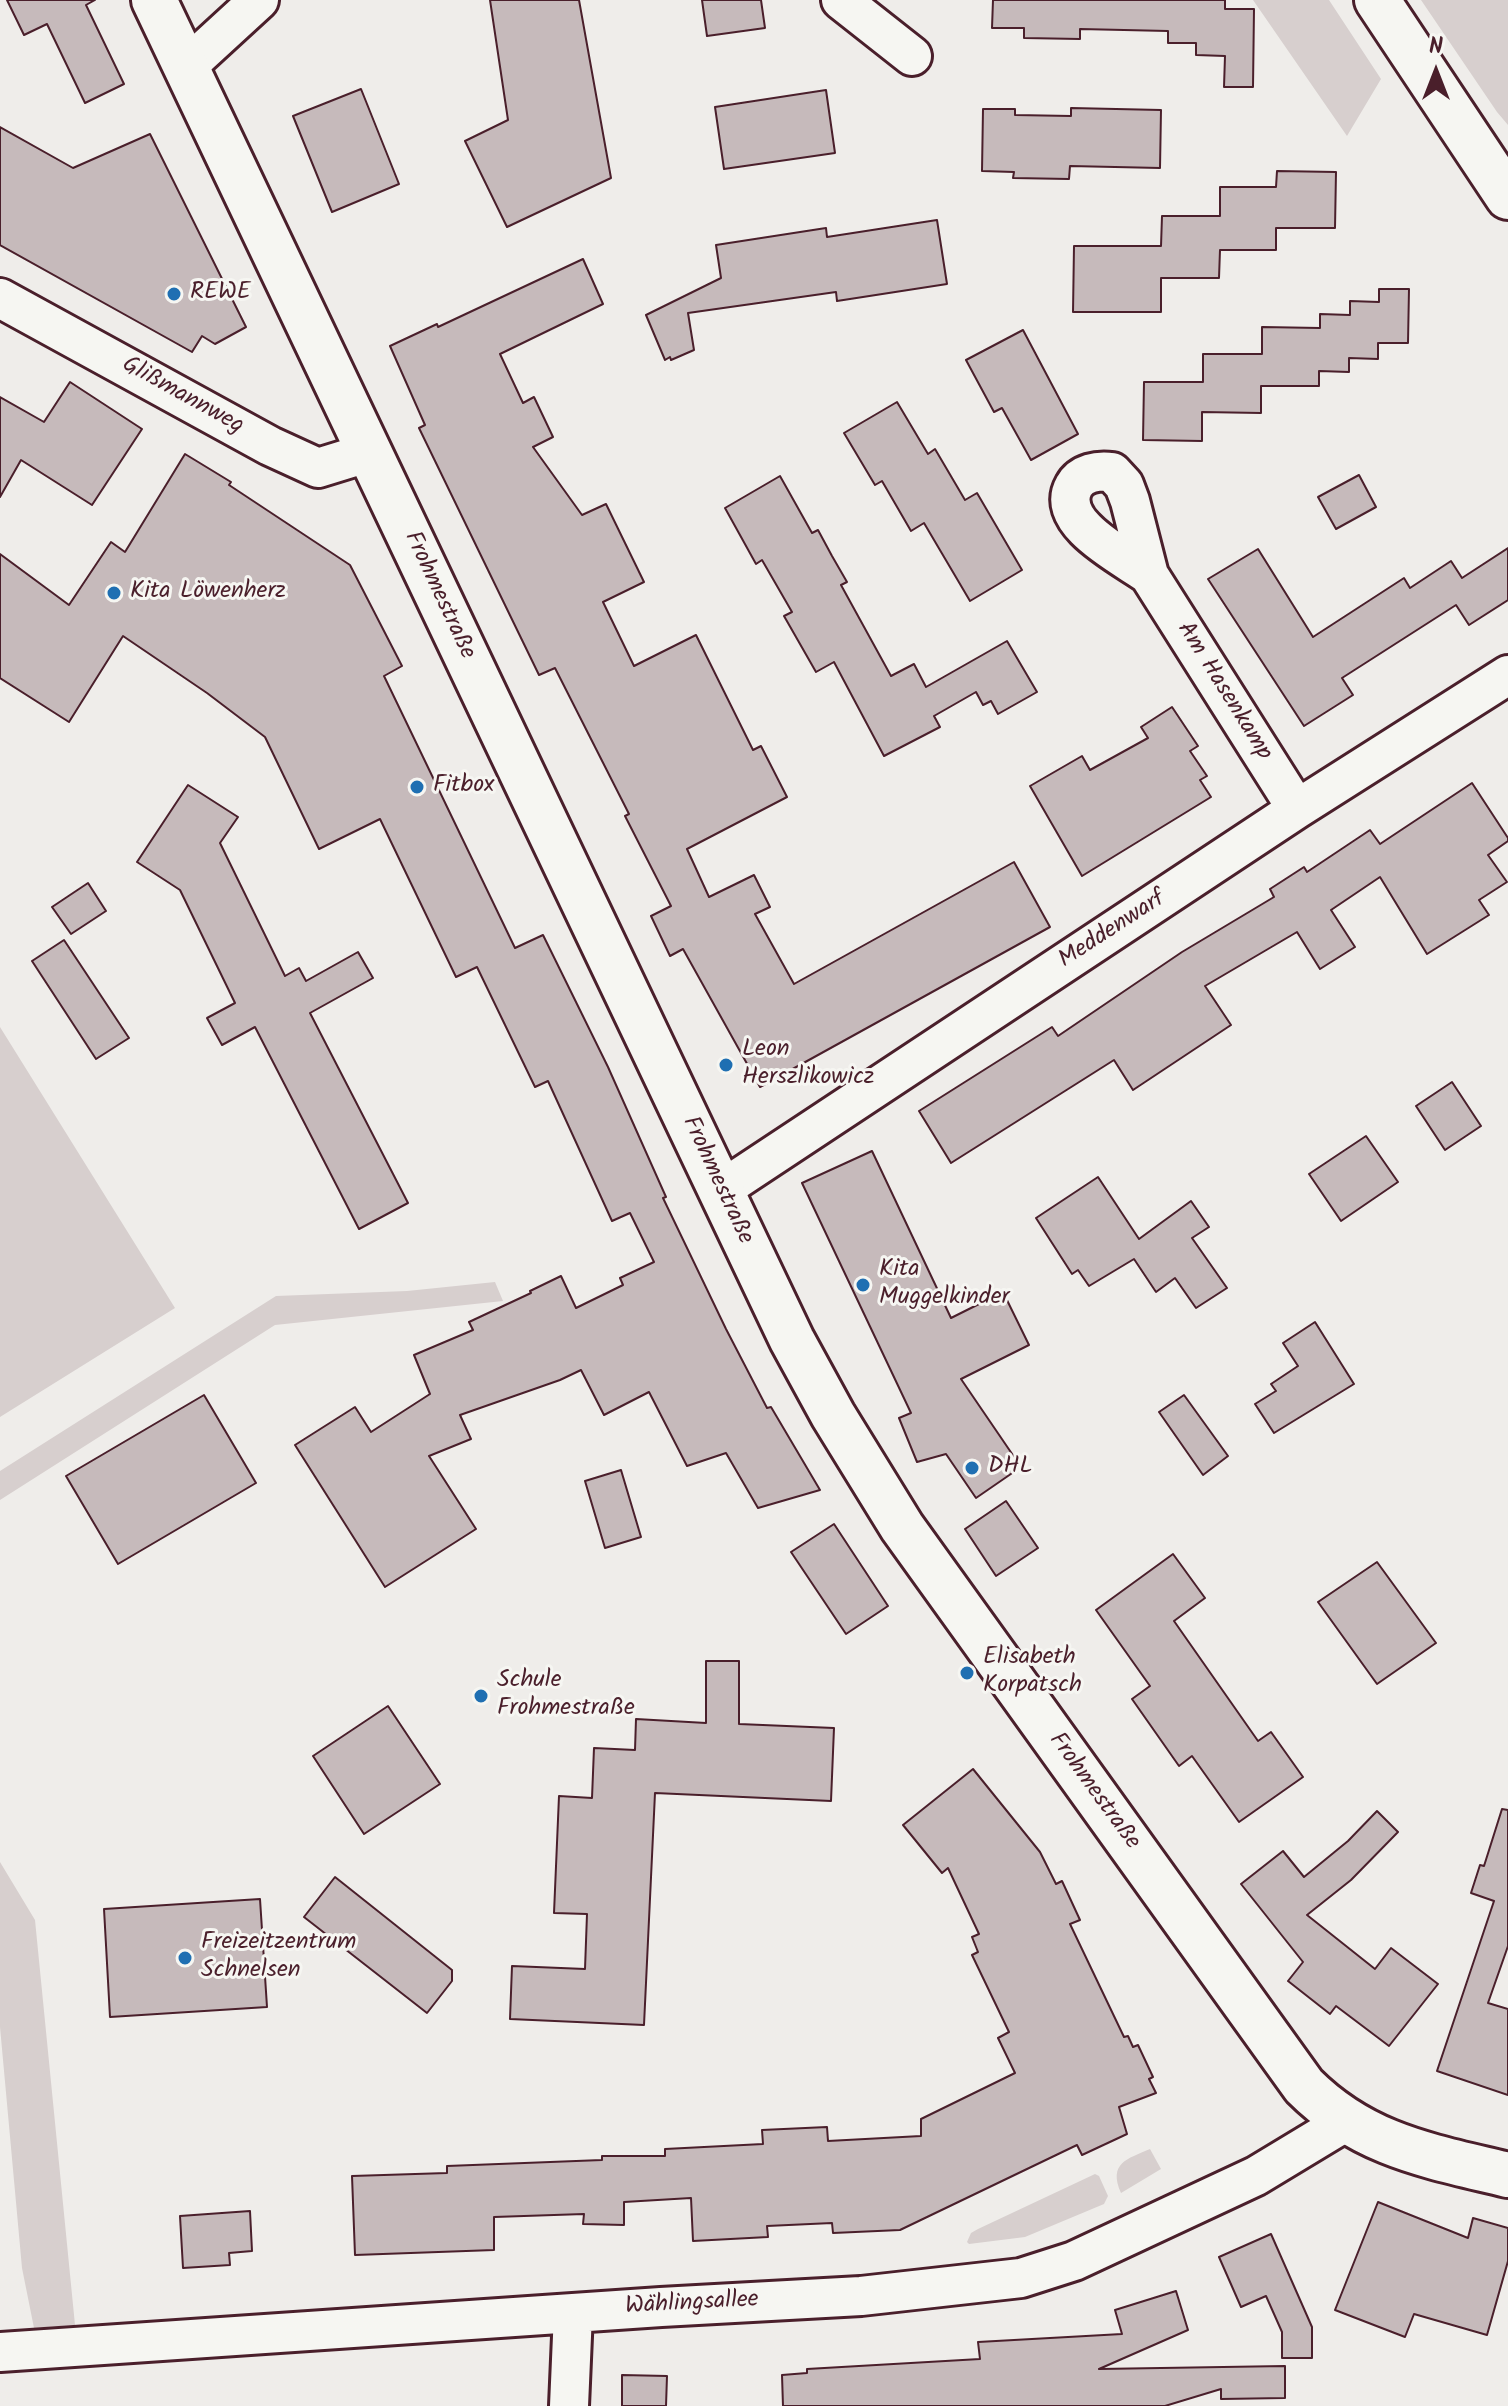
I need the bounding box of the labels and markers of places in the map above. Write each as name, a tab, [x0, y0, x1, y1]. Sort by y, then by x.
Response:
place label: REWE	[190, 280, 251, 308]
marker: REWE	[165, 285, 183, 303]
place label: Kita Löwenherz	[130, 579, 286, 607]
marker: Kita Löwenherz	[105, 584, 123, 602]
place label: Fitbox	[433, 773, 494, 801]
marker: Fitbox	[408, 778, 426, 796]
place label: Leon Herszlikowicz	[742, 1037, 874, 1093]
marker: Leon Herszlikowicz	[717, 1056, 735, 1074]
place label: Kita Muggelkinder	[879, 1257, 1009, 1313]
marker: Kita Muggelkinder	[854, 1276, 872, 1294]
place label: DHL	[988, 1454, 1033, 1482]
marker: DHL	[963, 1459, 981, 1477]
place label: Elisabeth Korpatsch	[983, 1645, 1082, 1701]
marker: Elisabeth Korpatsch	[958, 1664, 976, 1682]
place label: Schule Frohmestraße	[497, 1668, 635, 1724]
marker: Schule Frohmestraße	[472, 1687, 490, 1705]
place label: Freizeitzentrum Schnelsen	[201, 1930, 356, 1986]
marker: Freizeitzentrum Schnelsen	[176, 1949, 194, 1967]

